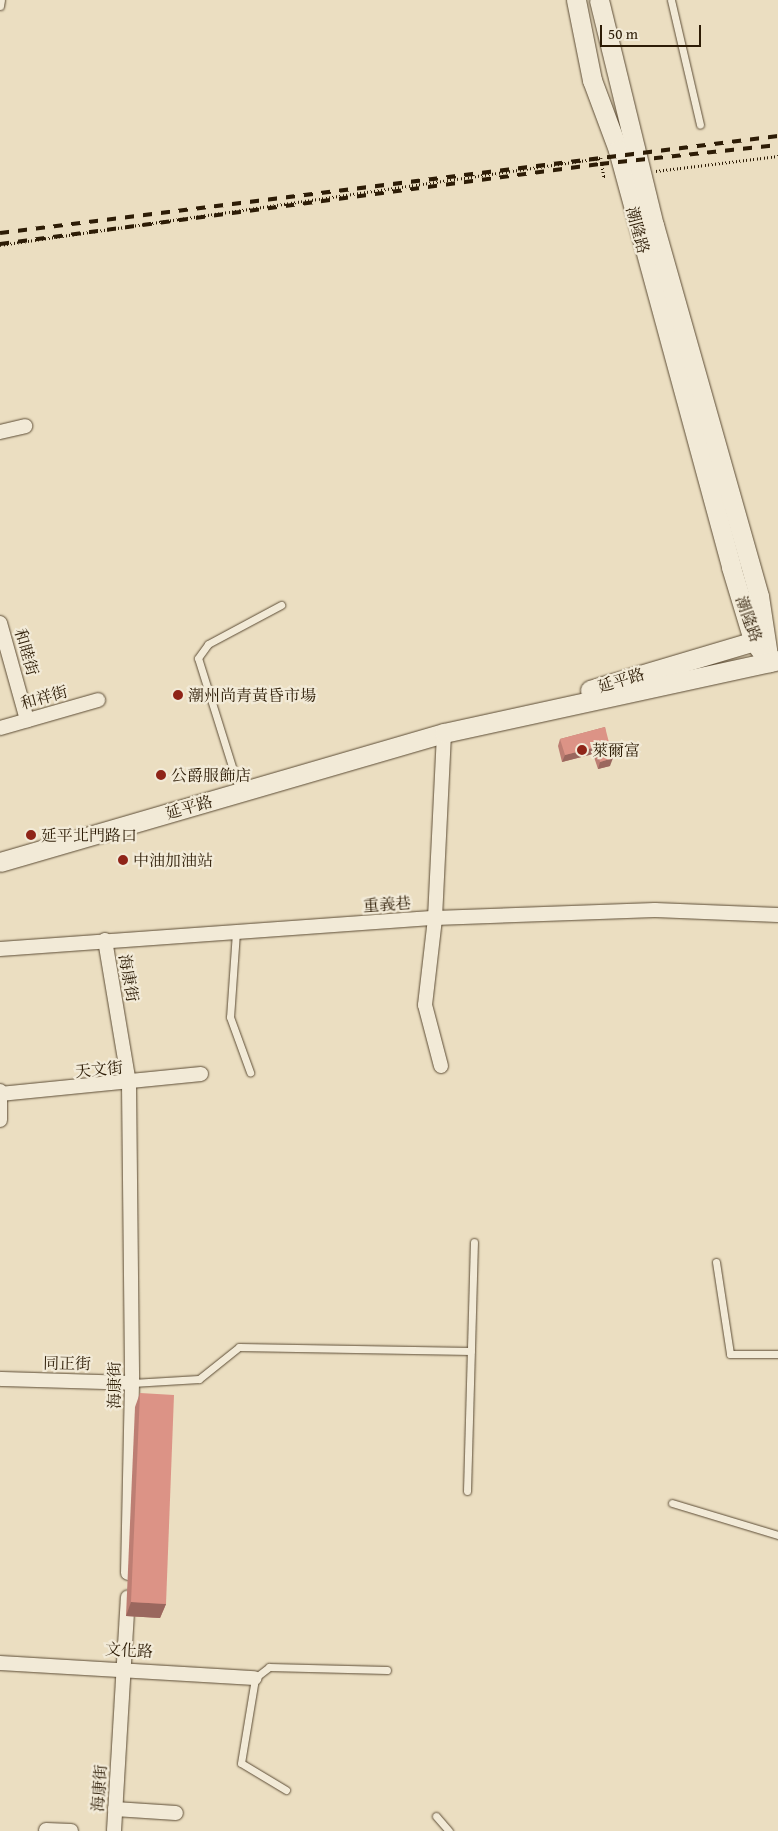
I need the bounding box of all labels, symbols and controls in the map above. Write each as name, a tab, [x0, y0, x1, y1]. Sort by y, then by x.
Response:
scale bar	[603, 15, 704, 47]
text: 50 m	[608, 23, 638, 44]
street label: 潮隆路	[623, 204, 653, 256]
street label: 潮隆路	[732, 593, 766, 645]
street label: 和睦街	[11, 626, 43, 678]
street label: 延平路	[595, 664, 647, 696]
street label: 和祥街	[18, 681, 70, 713]
place label: 潮州尚青黃昏市場	[188, 685, 316, 705]
marker: 潮州尚青黃昏市場	[172, 689, 184, 701]
place label: 萊爾富	[592, 740, 640, 760]
marker: 萊爾富	[576, 744, 588, 756]
place label: 公爵服飾店	[171, 765, 251, 785]
marker: 公爵服飾店	[155, 769, 167, 781]
street label: 延平路	[163, 791, 215, 823]
place label: 延平北門路口	[41, 825, 137, 845]
marker: 延平北門路口	[25, 829, 37, 841]
place label: 中油加油站	[133, 850, 213, 870]
marker: 中油加油站	[117, 854, 129, 866]
street label: 重義巷	[362, 893, 412, 915]
street label: 海康街	[115, 953, 143, 1003]
street label: 天文街	[74, 1057, 124, 1081]
street label: 同正街	[43, 1353, 91, 1373]
street label: 海康街	[104, 1361, 124, 1409]
street label: 文化路	[105, 1639, 153, 1661]
street label: 海康街	[88, 1763, 110, 1813]

